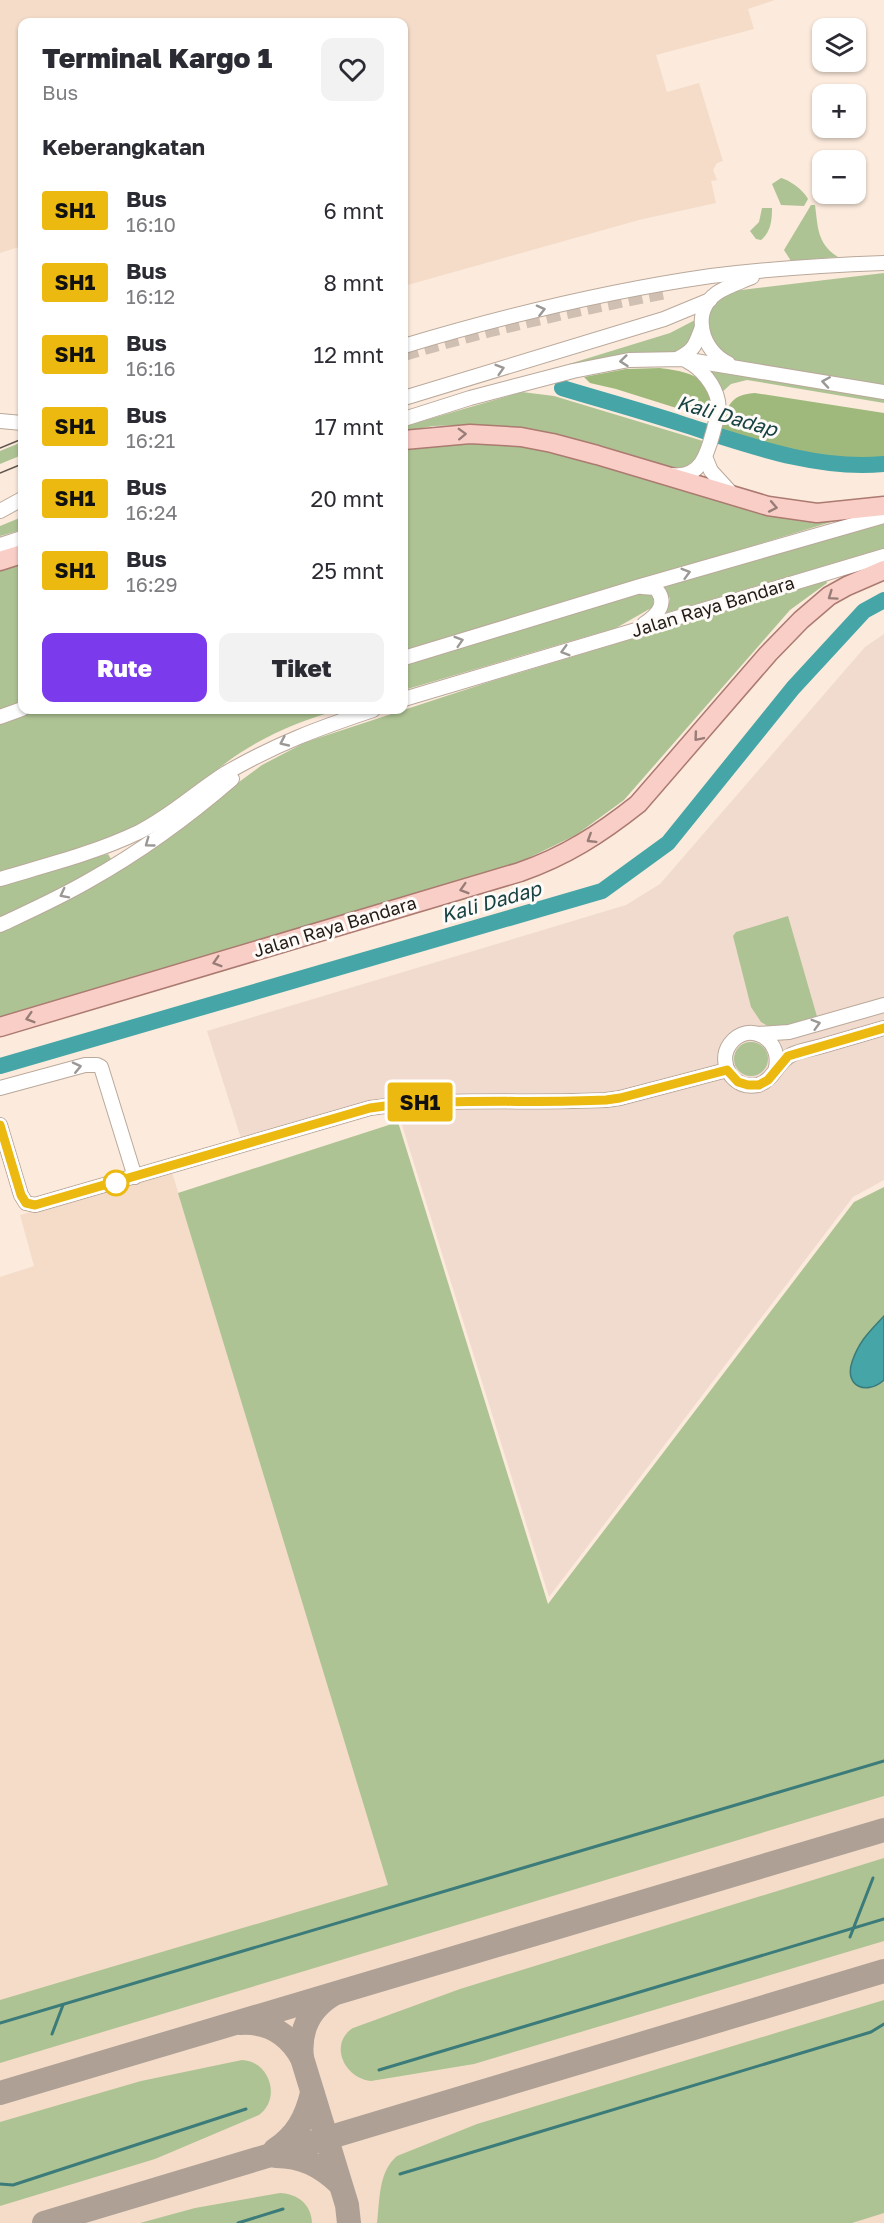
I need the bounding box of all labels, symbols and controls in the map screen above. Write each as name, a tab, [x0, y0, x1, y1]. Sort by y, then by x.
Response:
map controls	[812, 18, 866, 204]
button: layers	[812, 18, 866, 72]
button: heart	[321, 38, 384, 101]
text: Terminal Kargo 1	[42, 41, 272, 74]
text: Bus	[42, 80, 78, 104]
button: +	[812, 84, 866, 138]
text: Keberangkatan	[42, 133, 205, 160]
button: −	[812, 150, 866, 204]
text: Bus	[126, 185, 167, 212]
text: SH1	[55, 197, 95, 223]
text: 6 mnt	[324, 197, 384, 224]
text: 16:10	[126, 212, 176, 236]
text: Bus	[126, 257, 167, 284]
text: SH1	[55, 269, 95, 295]
text: 8 mnt	[323, 269, 384, 296]
text: 16:12	[126, 284, 175, 308]
one-way arrow	[536, 304, 546, 317]
text: Bus	[126, 329, 167, 356]
text: SH1	[55, 341, 95, 367]
text: 12 mnt	[313, 341, 384, 368]
one-way arrow	[620, 354, 629, 367]
text: 16:16	[126, 356, 176, 380]
one-way arrow	[494, 364, 505, 376]
one-way arrow	[822, 377, 831, 389]
water label: Kali Dadap	[675, 389, 782, 441]
text: Bus	[126, 401, 167, 428]
text: SH1	[55, 413, 95, 439]
text: 17 mnt	[315, 413, 384, 440]
text: 16:21	[126, 428, 175, 452]
one-way arrow	[457, 428, 466, 441]
text: Bus	[126, 473, 167, 500]
text: SH1	[55, 485, 95, 511]
text: 20 mnt	[311, 485, 384, 512]
text: 16:24	[126, 500, 178, 524]
one-way arrow	[767, 500, 777, 513]
text: Bus	[126, 545, 167, 572]
text: SH1	[55, 557, 95, 583]
text: 25 mnt	[311, 557, 384, 584]
one-way arrow	[681, 568, 691, 580]
street label: Jalan Raya Bandara	[629, 571, 797, 641]
text: 16:29	[126, 572, 178, 596]
one-way arrow	[827, 589, 838, 600]
button: Rute	[42, 633, 207, 702]
button: Tiket	[219, 633, 384, 702]
one-way arrow	[454, 636, 464, 648]
one-way arrow	[560, 644, 571, 656]
one-way arrow	[694, 730, 705, 741]
one-way arrow	[280, 735, 291, 747]
one-way arrow	[587, 831, 597, 843]
one-way arrow	[145, 836, 156, 847]
water label: Kali Dadap	[438, 875, 545, 927]
one-way arrow	[459, 882, 470, 894]
one-way arrow	[60, 887, 70, 898]
street label: Jalan Raya Bandara	[251, 891, 419, 961]
one-way arrow	[212, 955, 222, 967]
one-way arrow	[25, 1011, 36, 1023]
one-way arrow	[810, 1019, 821, 1031]
one-way arrow	[71, 1061, 81, 1074]
line badge: SH1	[386, 1082, 454, 1122]
text: SH1	[400, 1089, 440, 1115]
unlabelled marker	[103, 1170, 129, 1196]

